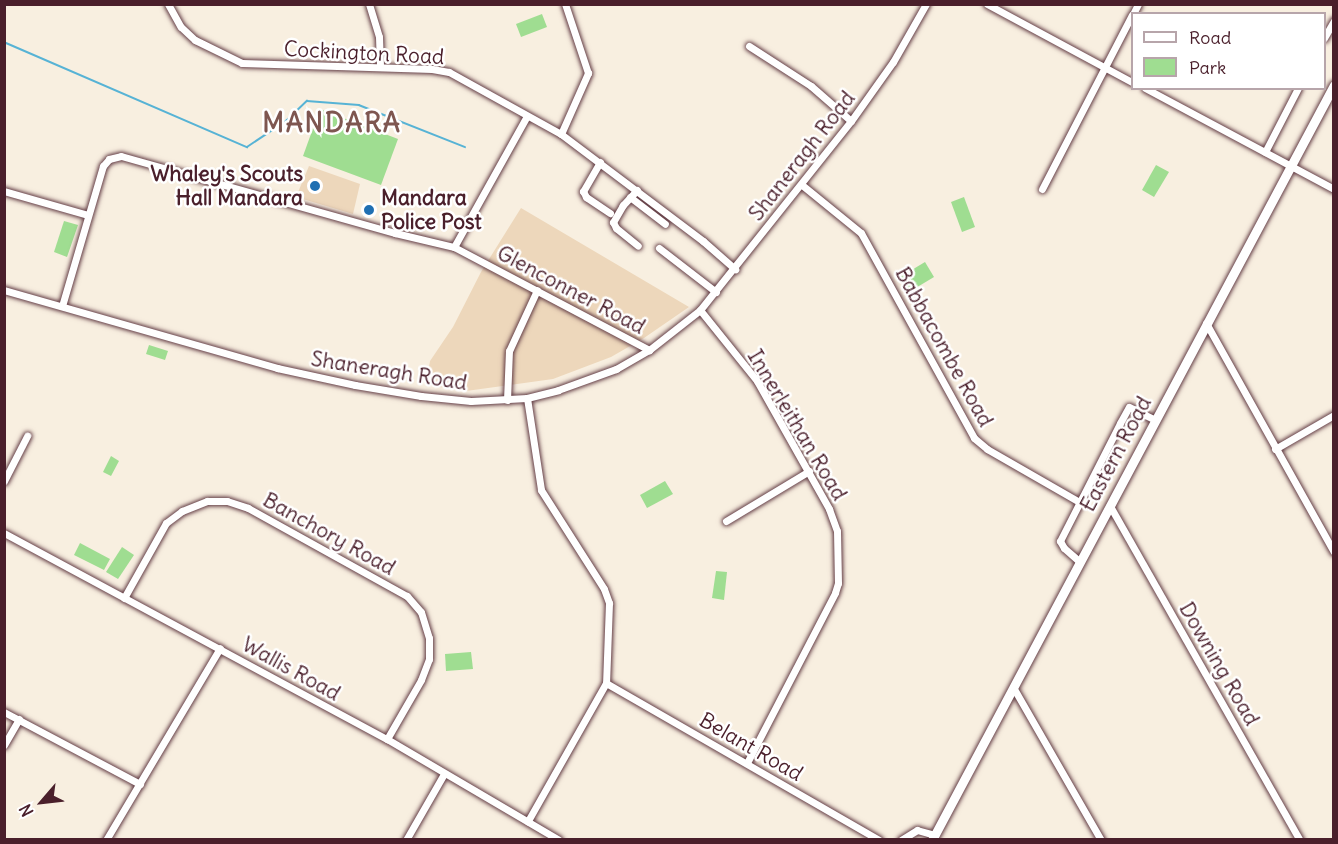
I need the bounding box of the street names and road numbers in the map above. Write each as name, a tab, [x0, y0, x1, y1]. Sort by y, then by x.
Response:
street label: Cockington Road	[283, 36, 445, 70]
street label: Shaneragh Road	[744, 86, 860, 226]
street label: Glenconner Road	[493, 240, 649, 340]
street label: Babbacombe Road	[890, 263, 998, 431]
street label: Innerleithan Road	[742, 345, 852, 505]
street label: Shaneragh Road	[309, 346, 469, 396]
street label: Eastern Road	[1075, 392, 1157, 516]
street label: Banchory Road	[258, 487, 400, 581]
street label: Downing Road	[1174, 598, 1264, 730]
street label: Wallis Road	[238, 632, 344, 706]
street label: Belant Road	[695, 707, 807, 787]

